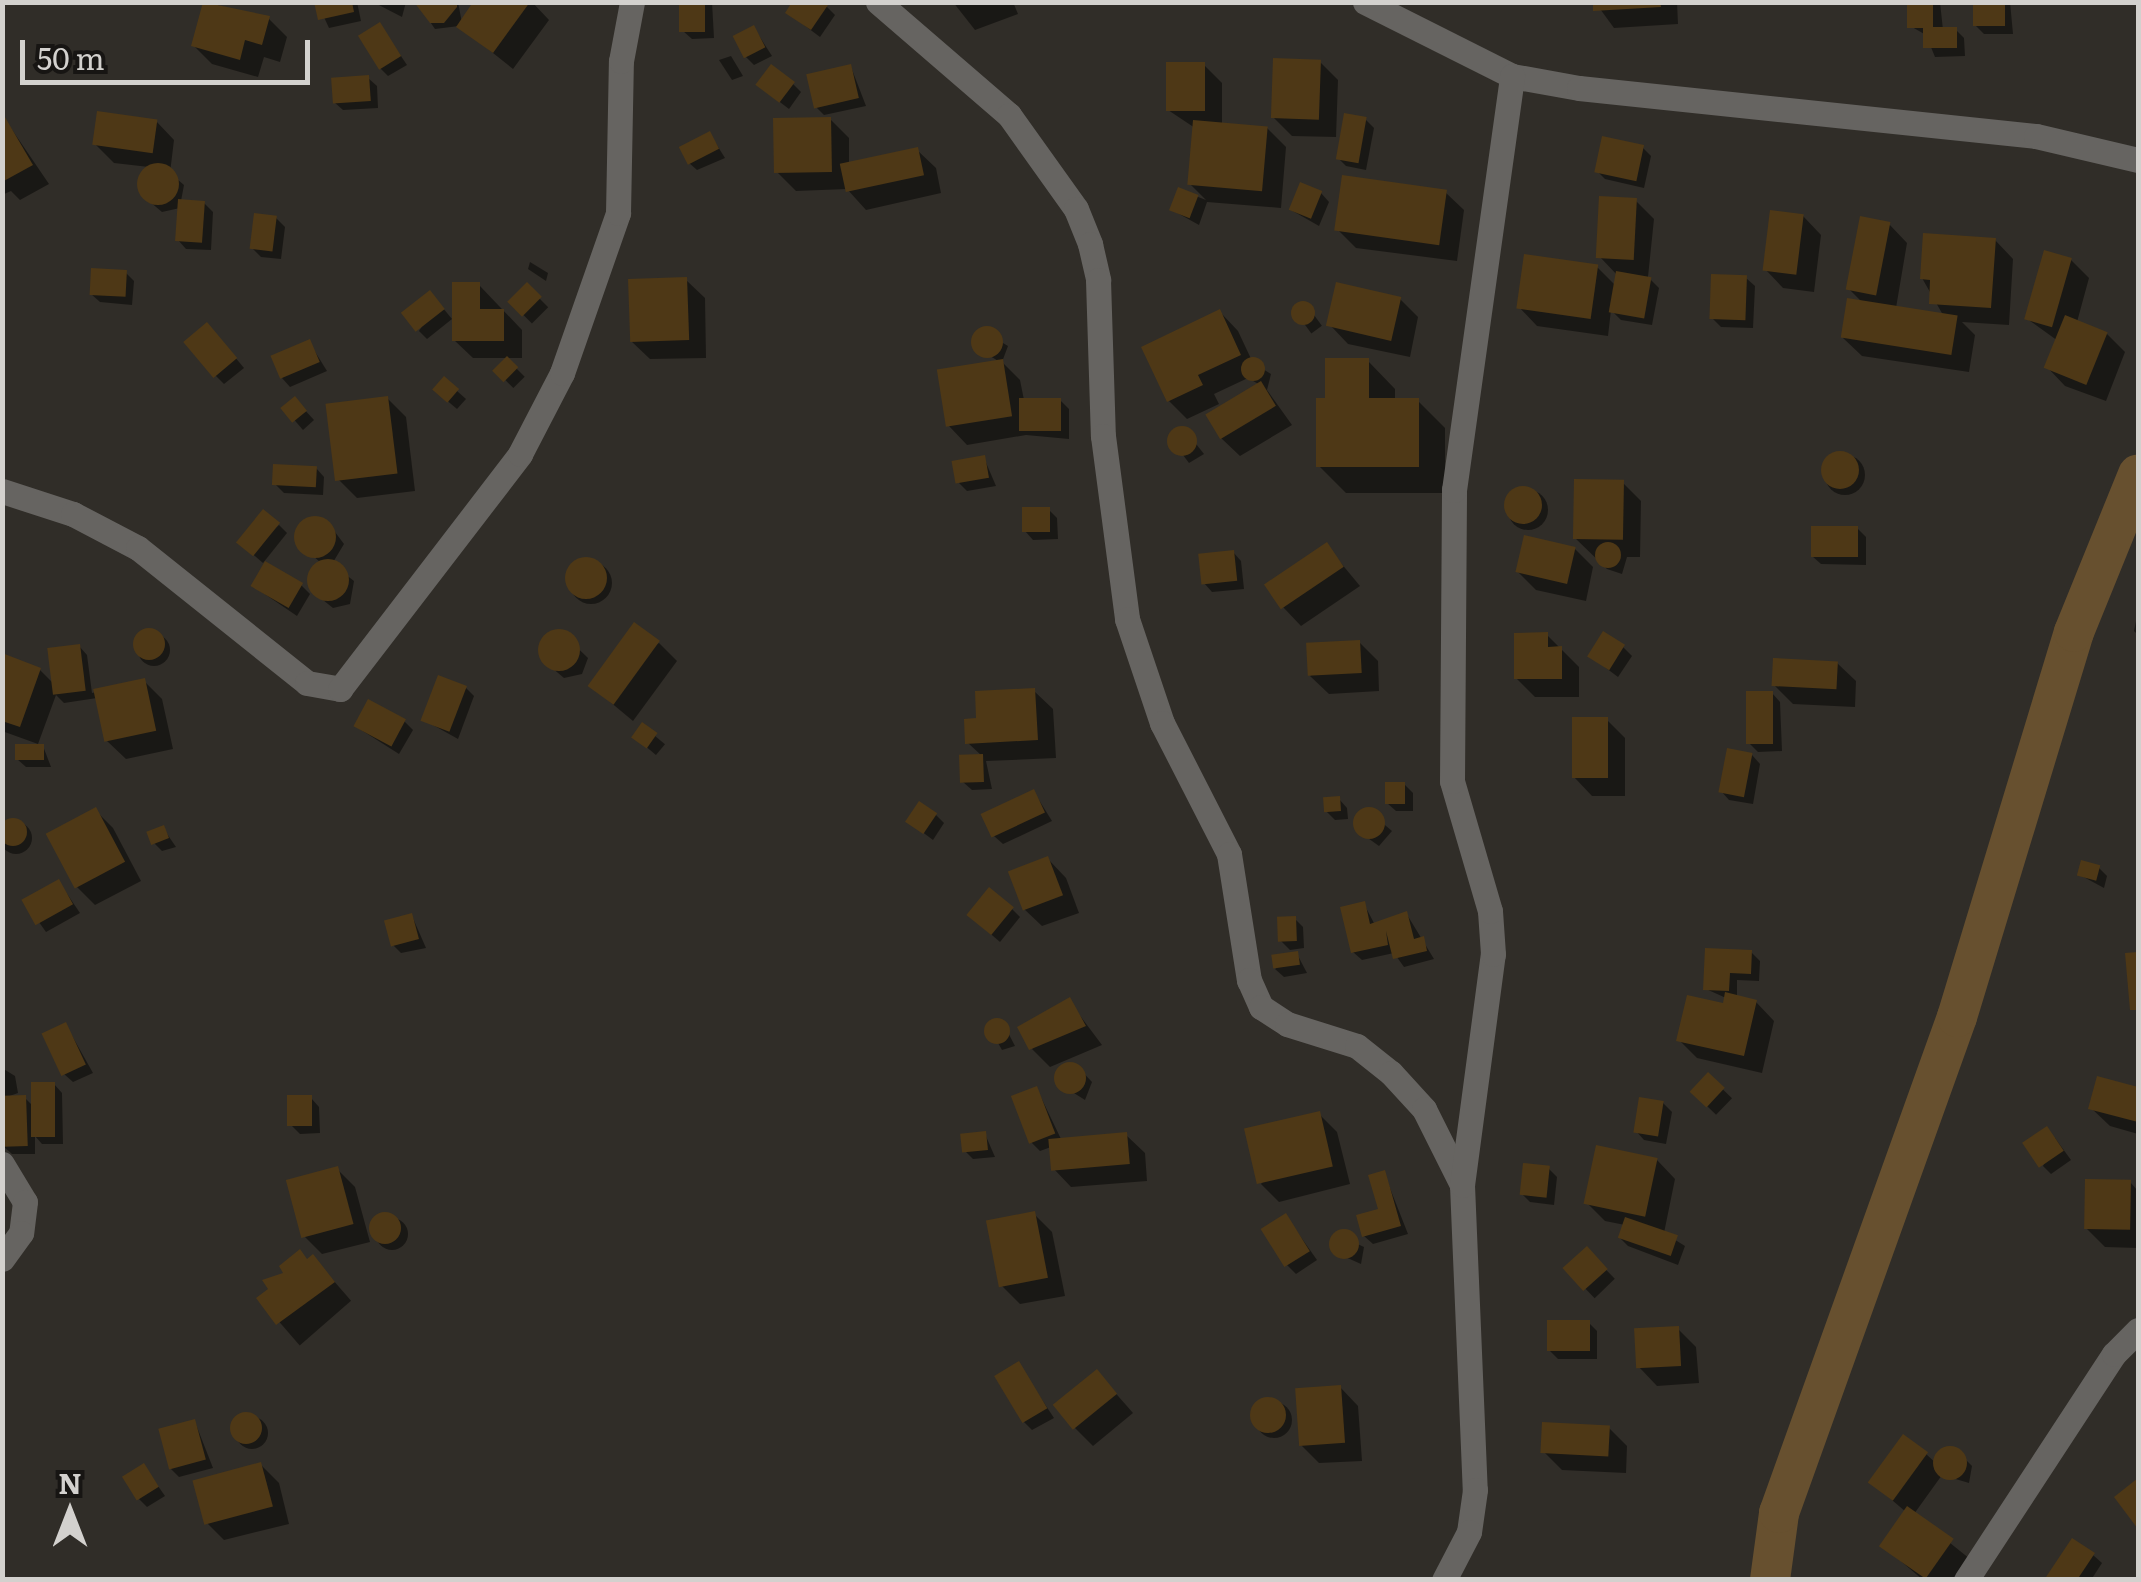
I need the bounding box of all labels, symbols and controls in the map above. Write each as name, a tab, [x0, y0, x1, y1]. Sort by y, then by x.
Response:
scale bar	[25, 20, 315, 82]
text: 50 m	[37, 35, 105, 79]
text: N	[58, 1461, 82, 1503]
north arrow	[20, 1462, 120, 1562]

